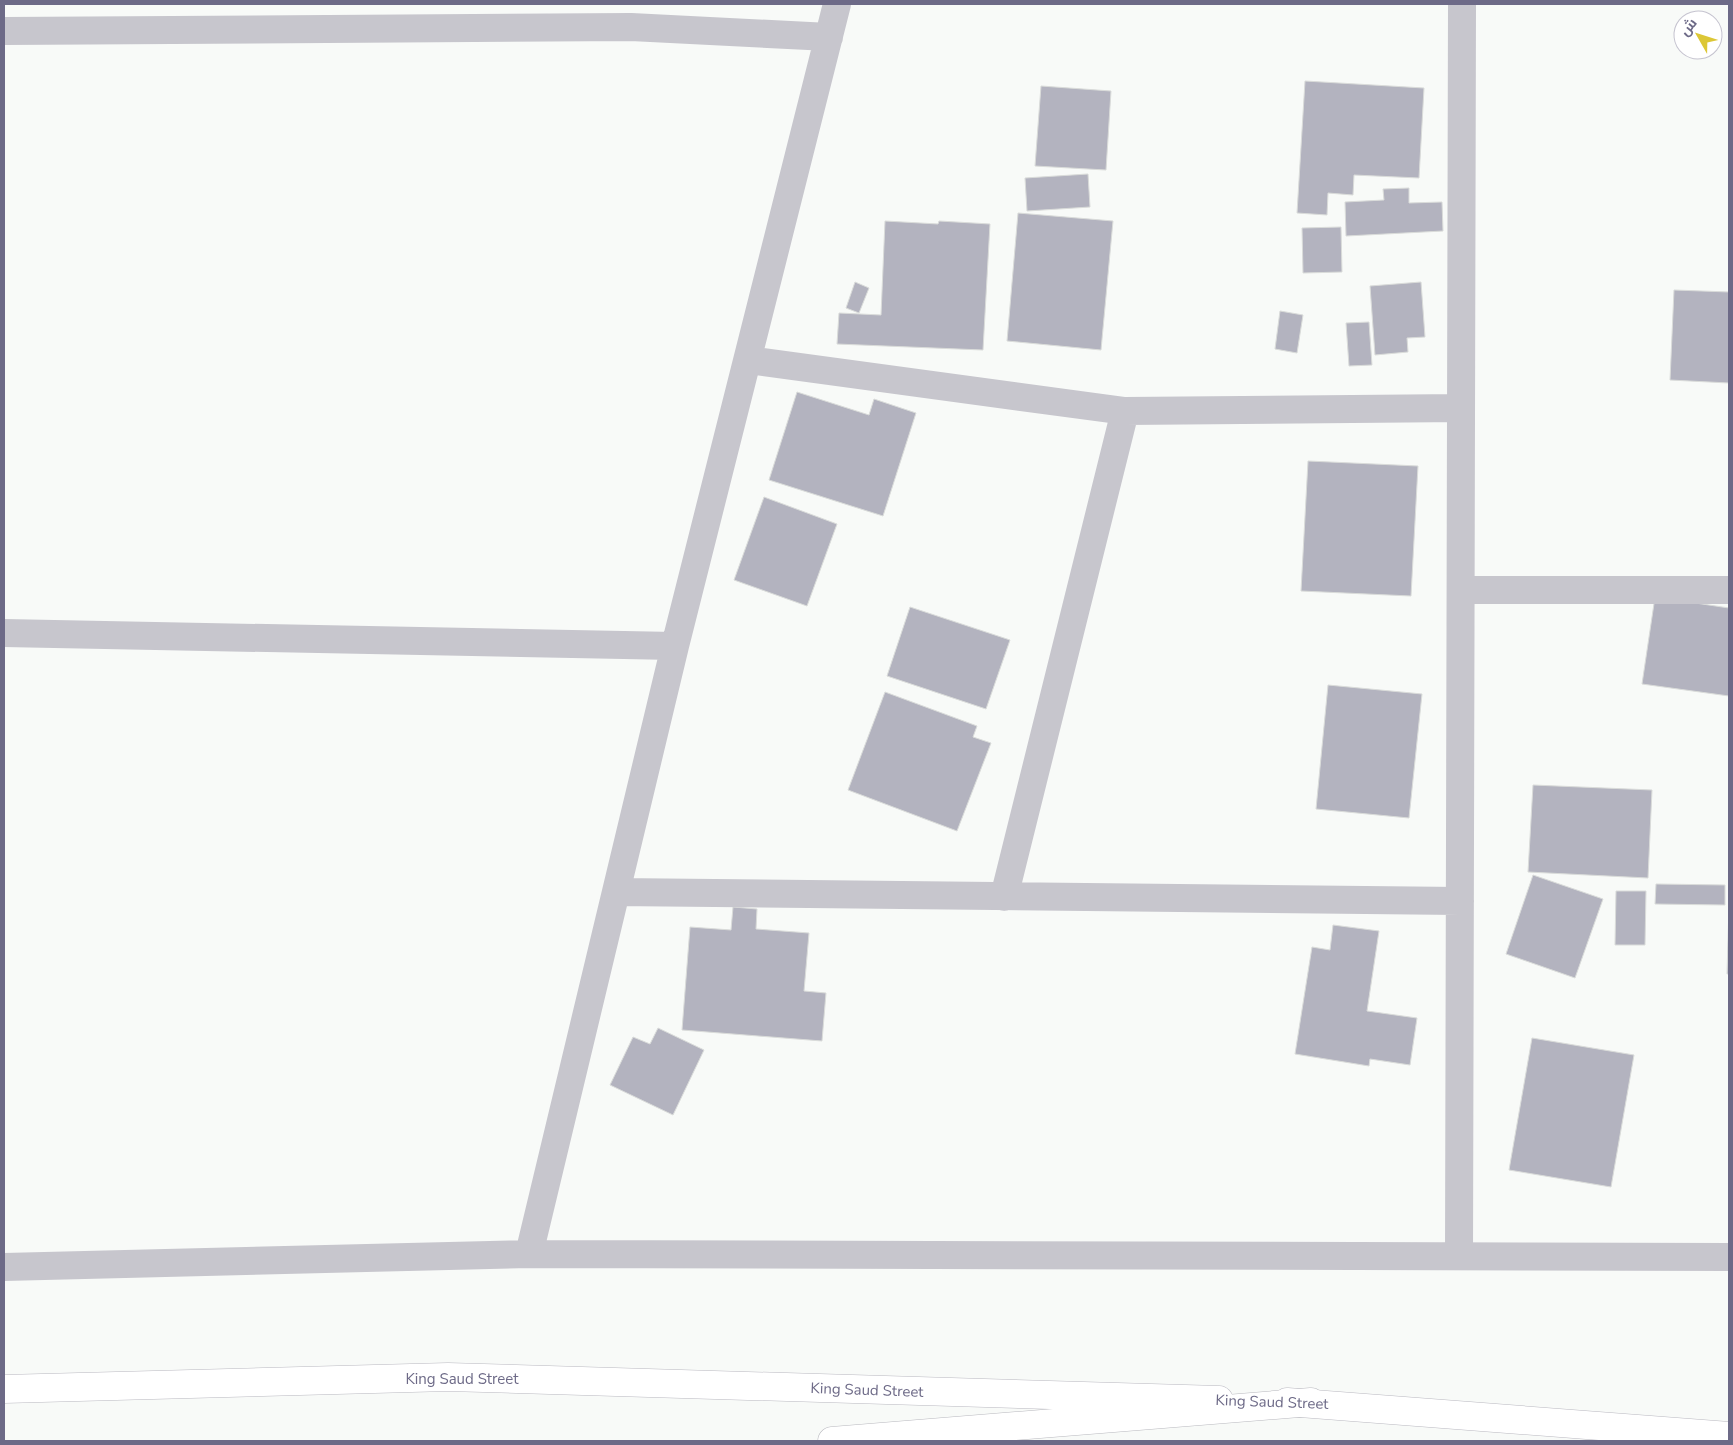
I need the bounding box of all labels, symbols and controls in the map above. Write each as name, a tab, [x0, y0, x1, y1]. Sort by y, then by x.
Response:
north arrow	[1673, 10, 1723, 60]
text: ش	[1675, 14, 1701, 40]
street label: King Saud Street	[405, 1369, 519, 1389]
street label: King Saud Street	[810, 1378, 925, 1402]
street label: King Saud Street	[1215, 1390, 1330, 1414]

